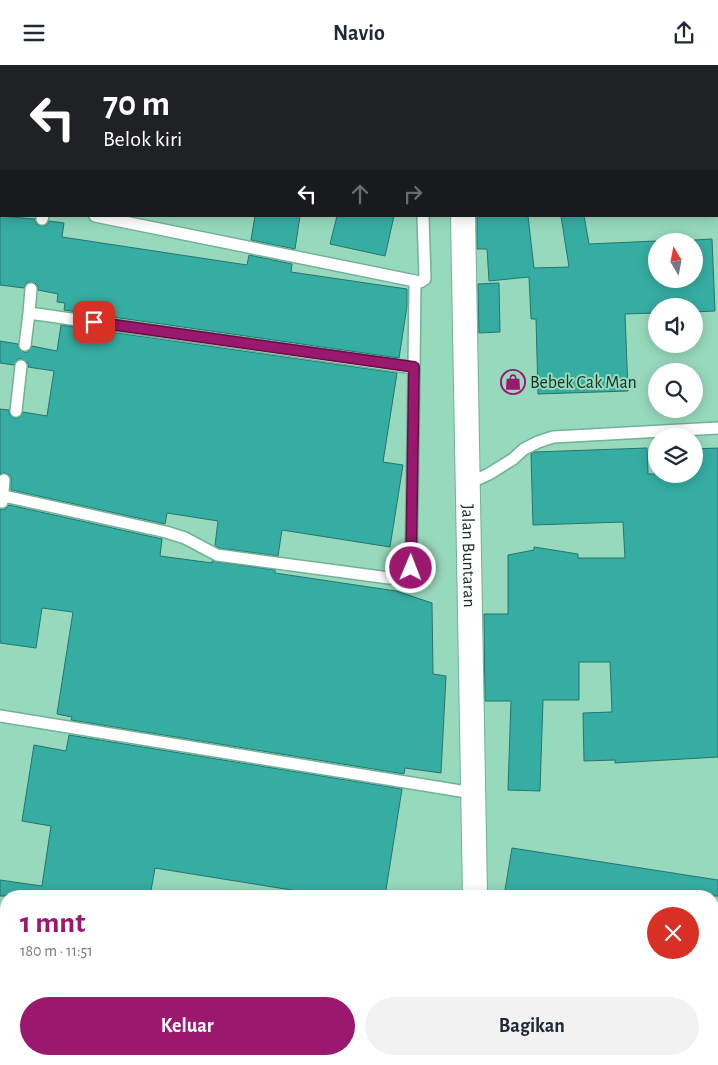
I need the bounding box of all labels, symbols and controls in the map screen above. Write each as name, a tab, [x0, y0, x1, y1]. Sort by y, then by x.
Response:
icon: menu	[20, 19, 48, 47]
icon: share	[670, 19, 698, 47]
text: Navio	[333, 22, 385, 44]
icon: left	[20, 85, 85, 150]
text: 70 m	[103, 87, 170, 122]
text: Belok kiri	[103, 128, 182, 150]
icon: left	[293, 180, 321, 208]
icon: ahead	[346, 180, 374, 208]
icon: right	[399, 180, 427, 208]
north arrow	[648, 233, 702, 287]
map controls	[648, 233, 703, 483]
button: sound	[648, 298, 703, 353]
pin	[73, 301, 115, 343]
icon: arrive	[80, 308, 108, 336]
button: search	[648, 363, 703, 418]
shop icon: Bebek Cak Man	[500, 369, 526, 395]
place label: Bebek Cak Man	[530, 374, 637, 392]
button: layers	[648, 428, 703, 483]
street label: Jalan Buntaran	[458, 504, 478, 608]
position arrow	[384, 541, 436, 593]
button: close	[647, 907, 699, 959]
text: 1 mnt	[20, 908, 85, 938]
text: 180 m · 11:51	[20, 943, 93, 959]
button: Keluar	[20, 997, 355, 1055]
button: Bagikan	[365, 997, 699, 1055]

